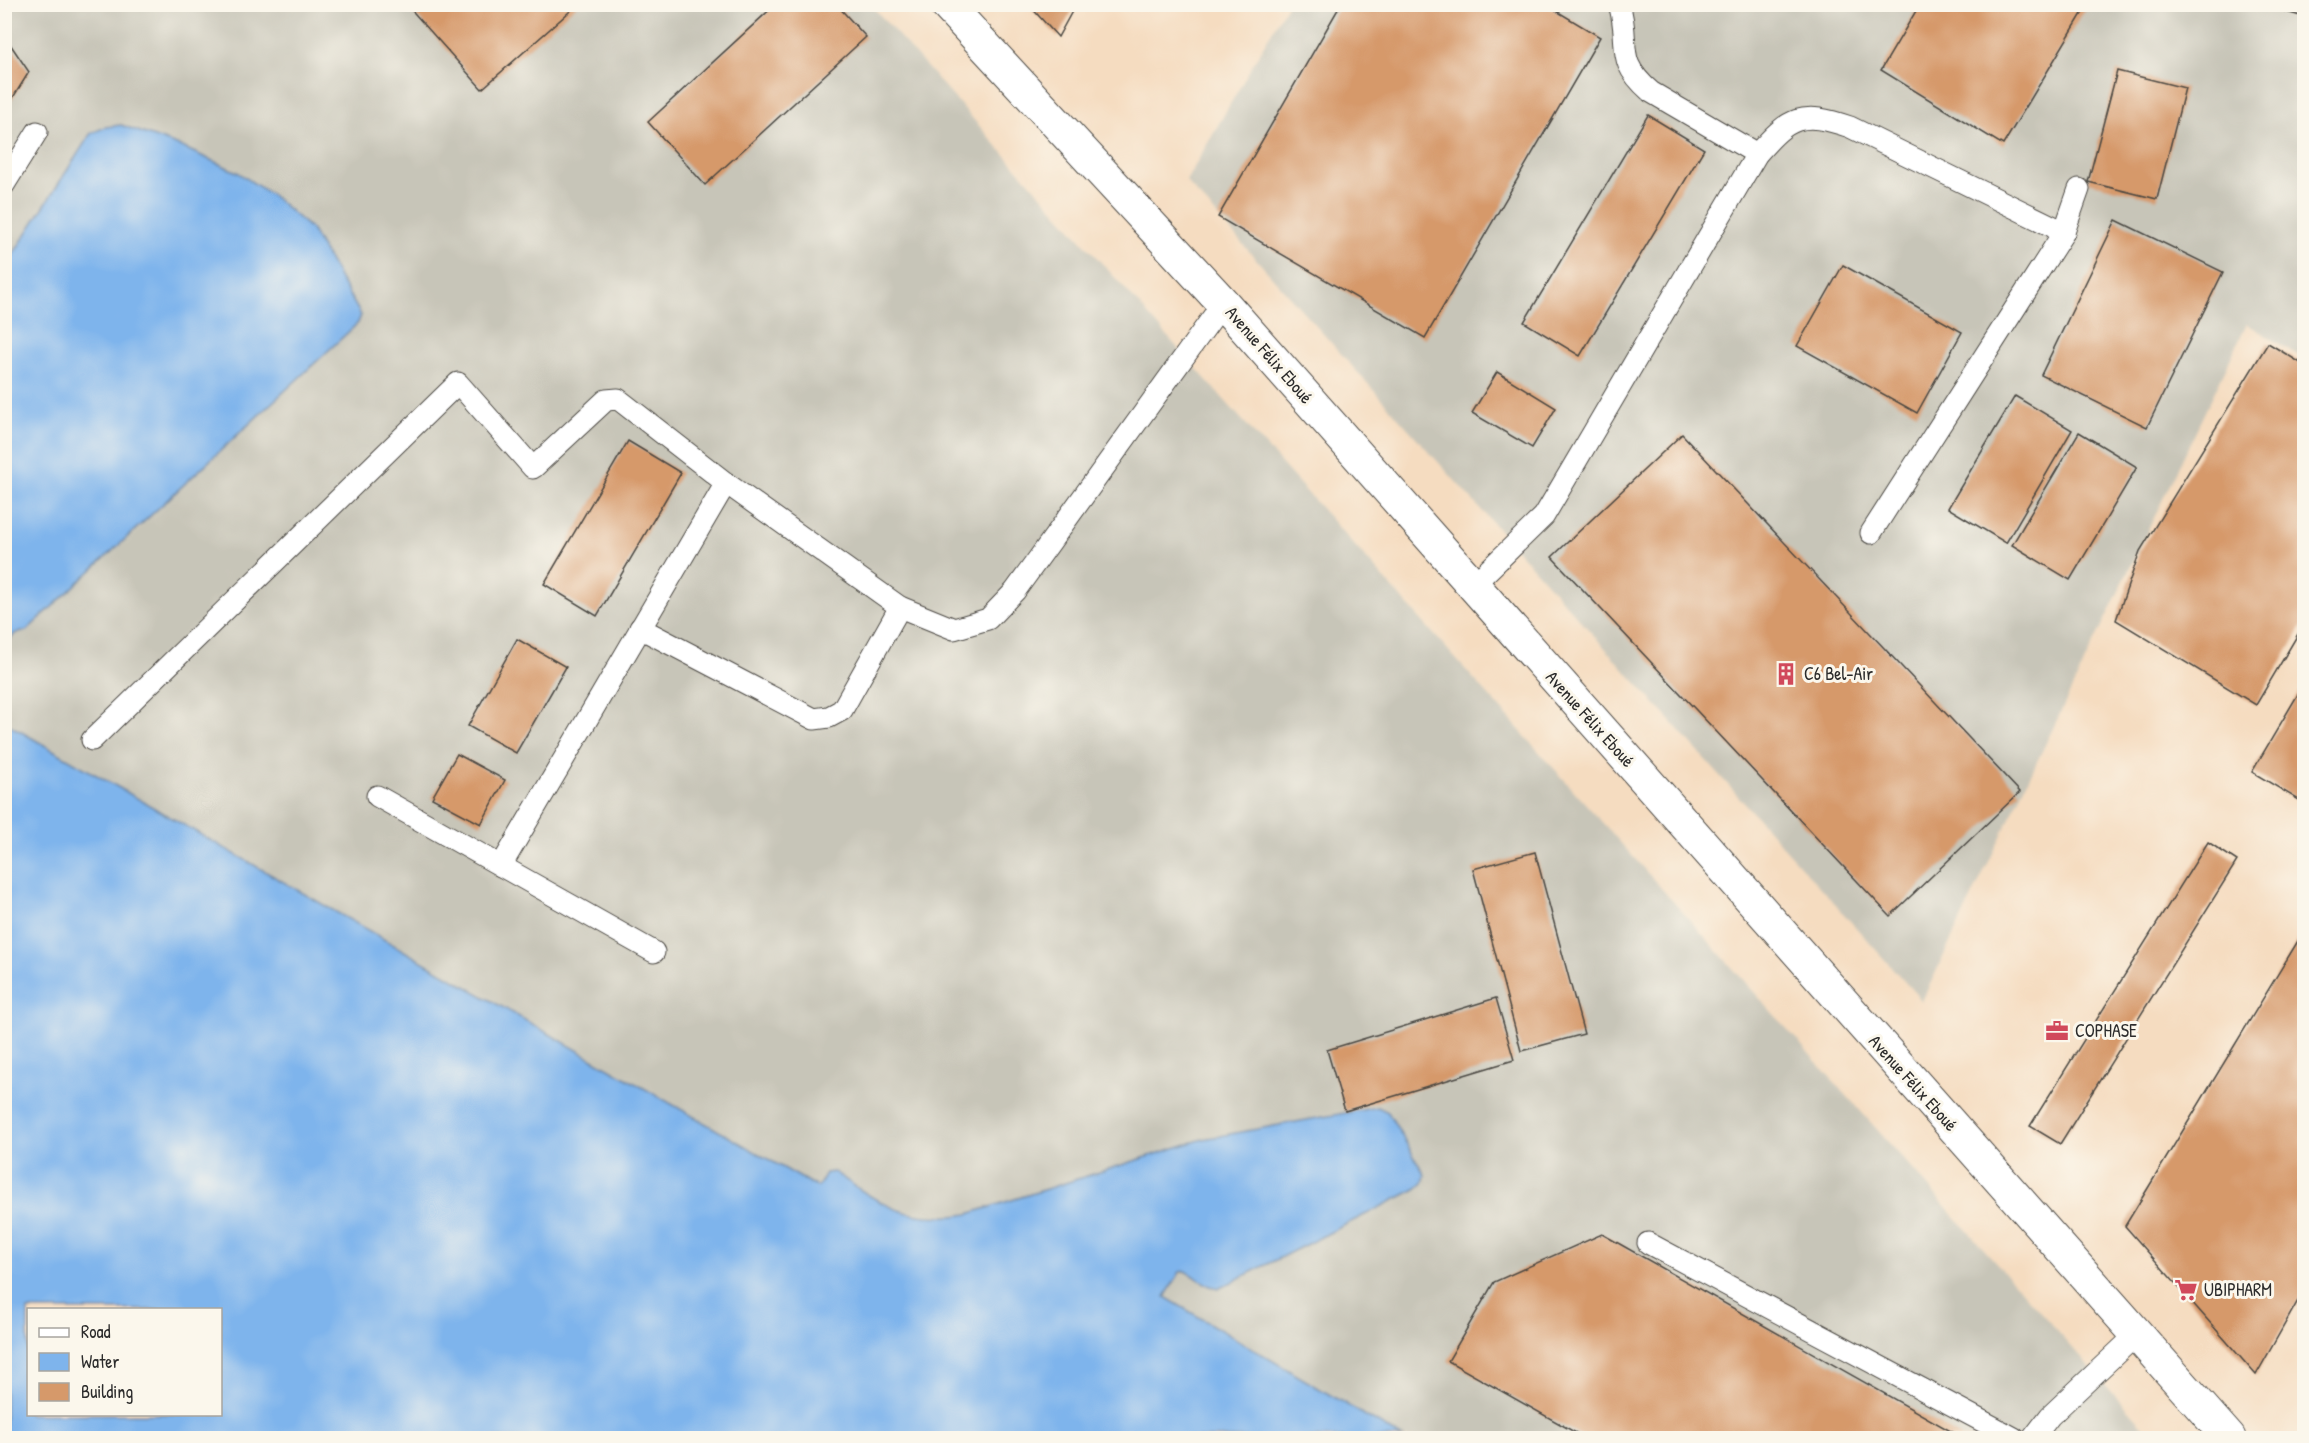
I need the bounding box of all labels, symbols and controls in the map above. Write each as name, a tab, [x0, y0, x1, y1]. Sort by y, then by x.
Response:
street label: Avenue Félix Eboué	[1220, 301, 1319, 409]
building icon: C6 Bel-Air	[1773, 661, 1799, 687]
place label: C6 Bel-Air	[1804, 661, 1873, 686]
street label: Avenue Félix Eboué	[1540, 665, 1640, 772]
office icon: COPHASE	[2044, 1018, 2070, 1044]
place label: COPHASE	[2075, 1018, 2137, 1043]
street label: Avenue Félix Eboué	[1863, 1029, 1963, 1136]
supermarket icon: UBIPHARM	[2173, 1277, 2199, 1303]
place label: UBIPHARM	[2204, 1277, 2272, 1302]
legend	[27, 1308, 222, 1416]
text: Road	[81, 1319, 111, 1344]
text: Water	[81, 1349, 119, 1374]
text: Building	[81, 1379, 133, 1404]

